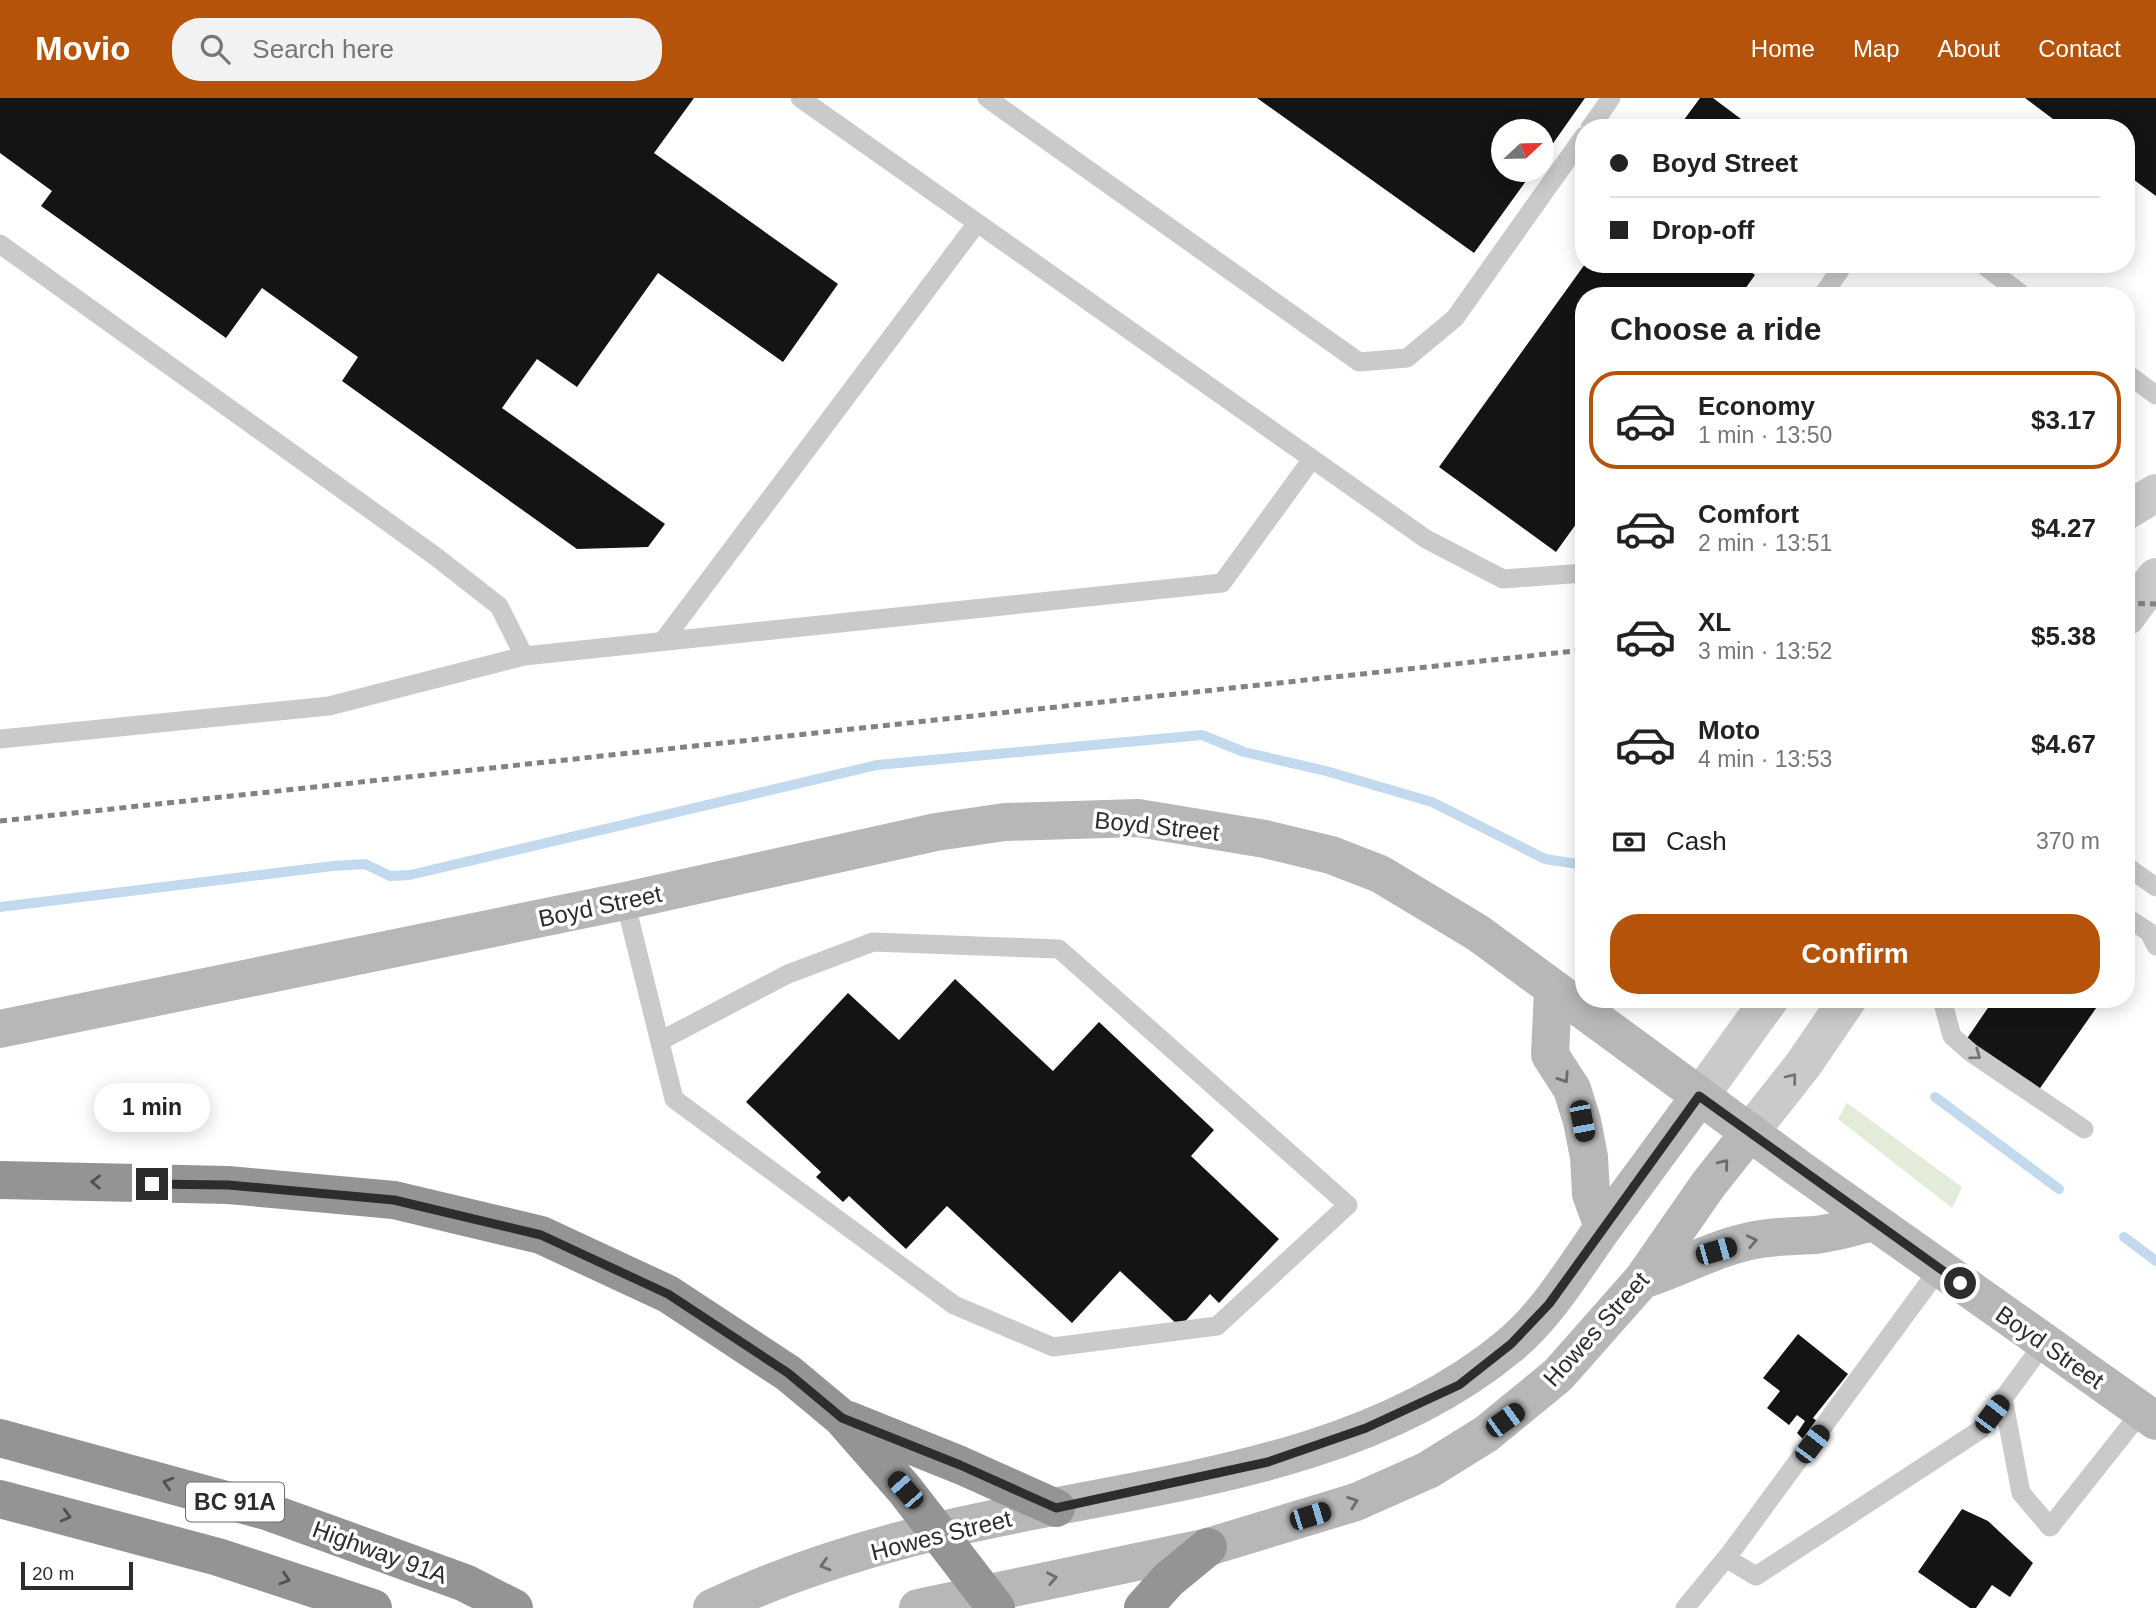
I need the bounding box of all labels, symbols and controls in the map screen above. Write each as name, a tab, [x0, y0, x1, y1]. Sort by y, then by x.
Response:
search box	[172, 18, 662, 81]
text: Movio	[35, 30, 130, 67]
icon: search	[196, 30, 234, 68]
text: Search here	[252, 34, 394, 64]
text: Home	[1751, 35, 1815, 62]
text: Map	[1853, 35, 1900, 62]
text: About	[1938, 35, 2000, 62]
text: Contact	[2038, 35, 2121, 62]
north arrow	[1491, 119, 1554, 182]
map controls	[1491, 119, 1554, 182]
text: Boyd Street	[1652, 148, 1798, 178]
text: Drop-off	[1652, 215, 1755, 245]
text: Choose a ride	[1610, 311, 1822, 347]
icon: car	[1614, 389, 1677, 452]
text: Economy	[1698, 391, 1815, 421]
text: $3.17	[2031, 405, 2096, 435]
text: 1 min · 13:50	[1698, 422, 1832, 448]
icon: car	[1614, 497, 1677, 560]
text: Comfort	[1698, 499, 1799, 529]
text: $4.27	[2031, 513, 2096, 543]
text: 2 min · 13:51	[1698, 530, 1832, 556]
icon: car	[1614, 605, 1677, 668]
text: XL	[1698, 607, 1731, 637]
text: $5.38	[2031, 621, 2096, 651]
text: 3 min · 13:52	[1698, 638, 1832, 664]
icon: car	[1614, 713, 1677, 776]
text: Moto	[1698, 715, 1760, 745]
text: $4.67	[2031, 729, 2096, 759]
text: 4 min · 13:53	[1698, 746, 1832, 772]
street label: Boyd Street	[1093, 806, 1221, 846]
icon: cash	[1610, 823, 1648, 861]
text: Cash	[1666, 826, 1727, 856]
text: 370 m	[2036, 828, 2100, 854]
street label: Boyd Street	[536, 880, 664, 932]
button: Confirm	[1610, 914, 2100, 994]
one-way arrow	[1968, 1047, 1981, 1059]
one-way arrow	[1556, 1070, 1569, 1083]
one-way arrow	[1784, 1074, 1797, 1086]
callout: 1 min	[94, 1082, 210, 1132]
text: 1 min	[122, 1094, 182, 1120]
car	[1568, 1098, 1597, 1144]
one-way arrow	[1715, 1160, 1728, 1172]
route end	[136, 1168, 168, 1200]
one-way arrow	[90, 1174, 101, 1190]
car	[1693, 1235, 1740, 1267]
one-way arrow	[1746, 1235, 1758, 1249]
street label: Howes Street	[1538, 1266, 1654, 1392]
route start	[1944, 1267, 1976, 1299]
street label: Boyd Street	[1991, 1300, 2109, 1394]
car	[1971, 1391, 2014, 1437]
car	[1482, 1399, 1529, 1441]
car	[1791, 1421, 1834, 1467]
car	[884, 1467, 927, 1513]
one-way arrow	[162, 1477, 174, 1492]
road number: BC 91A	[186, 1483, 284, 1522]
one-way arrow	[1346, 1496, 1358, 1510]
car	[1287, 1500, 1334, 1532]
street label: Howes Street	[868, 1504, 1014, 1566]
one-way arrow	[60, 1508, 72, 1523]
street label: Highway 91A	[309, 1515, 451, 1589]
one-way arrow	[820, 1557, 832, 1572]
scale bar	[21, 1559, 133, 1591]
text: 20 m	[32, 1563, 74, 1584]
one-way arrow	[278, 1571, 290, 1585]
one-way arrow	[1046, 1572, 1058, 1587]

